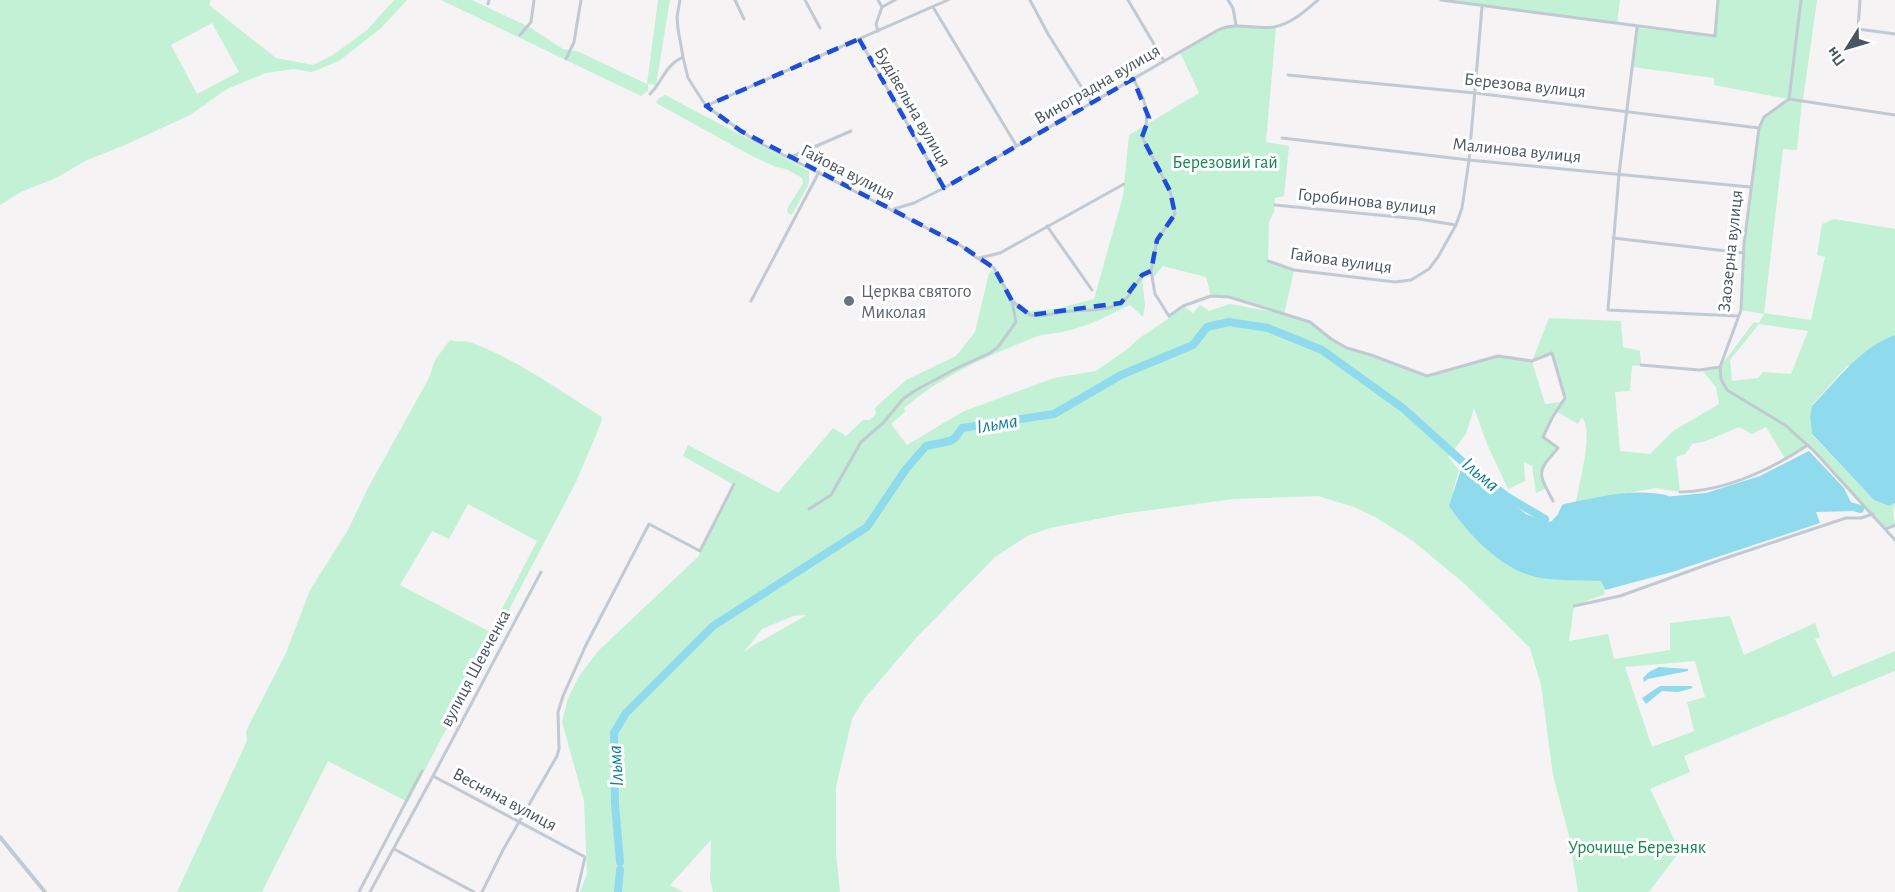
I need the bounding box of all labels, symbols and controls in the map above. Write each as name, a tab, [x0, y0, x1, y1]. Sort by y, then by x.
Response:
north arrow	[1817, 18, 1877, 78]
street label: Виноградна вулиця	[1032, 42, 1163, 128]
text: Пн	[1824, 44, 1848, 69]
street label: Будівельна вулиця	[871, 45, 954, 170]
street label: Березова вулиця	[1463, 71, 1587, 101]
street label: Малинова вулиця	[1452, 135, 1582, 167]
street label: Гайова вулиця	[798, 141, 898, 204]
park label: Березовий гай	[1172, 154, 1278, 172]
street label: Горобинова вулиця	[1297, 185, 1437, 218]
street label: Заозерна вулиця	[1716, 189, 1746, 313]
street label: Гайова вулиця	[1289, 245, 1393, 277]
place label: Церква святого Миколая	[861, 283, 971, 322]
marker: Церква святого Миколая	[842, 294, 856, 308]
water label: Ільма	[975, 411, 1019, 437]
water label: Ільма	[1458, 454, 1503, 496]
street label: вулиця Шевченка	[438, 607, 514, 730]
water label: Ільма	[605, 745, 627, 787]
street label: Весняна вулиця	[450, 765, 560, 835]
park label: Урочище Березняк	[1568, 839, 1707, 857]

